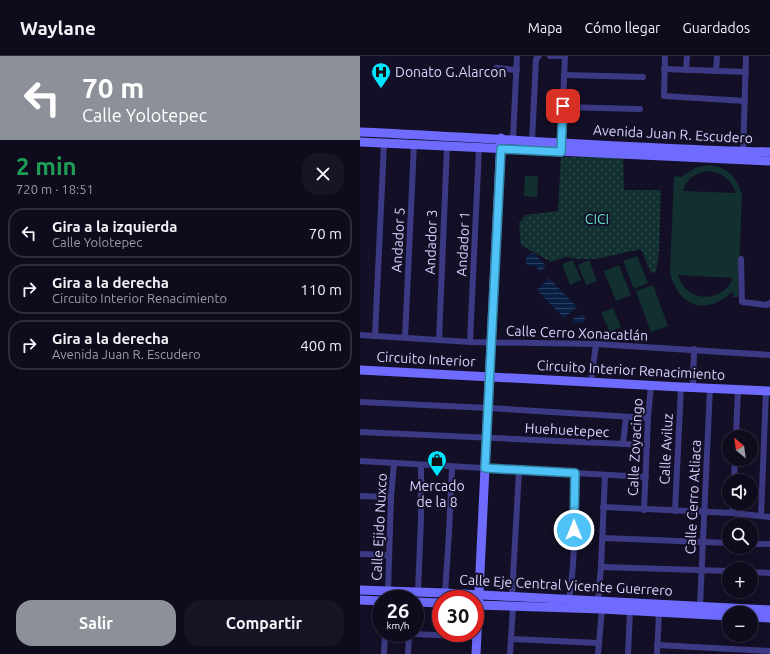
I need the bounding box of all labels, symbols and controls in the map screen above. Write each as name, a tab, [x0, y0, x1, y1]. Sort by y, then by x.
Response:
text: Waylane	[20, 17, 96, 39]
text: Mapa	[528, 20, 563, 36]
text: Cómo llegar	[585, 20, 660, 36]
text: Guardados	[682, 20, 750, 36]
hospital icon: Donato G.Alarcon	[370, 61, 392, 89]
place label: Donato G.Alarcon	[395, 64, 506, 80]
icon: left	[16, 72, 68, 124]
text: 70 m	[82, 72, 144, 103]
pin	[546, 89, 580, 123]
icon: arrive	[552, 95, 574, 117]
text: Calle Yolotepec	[82, 105, 207, 125]
street label: Avenida Juan R. Escudero	[593, 122, 753, 146]
text: 2 min	[16, 153, 77, 180]
button: close	[302, 153, 344, 195]
text: 720 m · 18:51	[16, 182, 94, 196]
street label: Andador 5	[388, 207, 408, 273]
street label: Andador 3	[422, 209, 440, 275]
street label: Andador 1	[453, 211, 473, 277]
park label: CICI	[585, 211, 609, 227]
text: Gira a la izquierda	[52, 218, 178, 235]
icon: left	[18, 222, 40, 244]
text: 70 m	[309, 225, 342, 242]
text: Calle Yolotepec	[52, 235, 142, 249]
text: Gira a la derecha	[52, 274, 169, 291]
icon: right	[18, 278, 40, 300]
text: 110 m	[300, 281, 342, 298]
text: Circuito Interior Renacimiento	[52, 291, 227, 305]
street label: Calle Cerro Xonacatlán	[506, 323, 648, 343]
text: Gira a la derecha	[52, 330, 169, 347]
icon: right	[18, 334, 40, 356]
text: 400 m	[300, 337, 342, 354]
text: Avenida Juan R. Escudero	[52, 347, 201, 361]
street label: Circuito Interior	[376, 348, 477, 370]
street label: Circuito Interior Renacimiento	[536, 357, 726, 383]
street label: Calle Zoyacingo	[624, 398, 646, 496]
street label: Calle Aviluz	[656, 413, 676, 485]
street label: Huehuetepec	[524, 420, 610, 440]
north arrow	[722, 430, 758, 466]
map controls	[722, 430, 758, 642]
street label: Calle Cerro Atliaca	[682, 439, 704, 555]
shop icon: Mercado de la 8	[426, 449, 448, 477]
street label: Calle Ejido Nuxco	[368, 473, 390, 581]
button: sound	[722, 474, 758, 510]
place label: Mercado de la 8	[409, 478, 465, 510]
position arrow	[553, 509, 595, 551]
button: search	[722, 518, 758, 554]
button: +	[722, 562, 758, 598]
street label: Calle Eje Central Vicente Guerrero	[459, 571, 673, 599]
speed limit sign: 30	[432, 590, 484, 642]
text: 26	[387, 599, 409, 622]
button: Salir	[16, 600, 176, 646]
button: Compartir	[184, 600, 344, 646]
button: −	[722, 606, 758, 642]
text: km/h	[386, 620, 410, 631]

